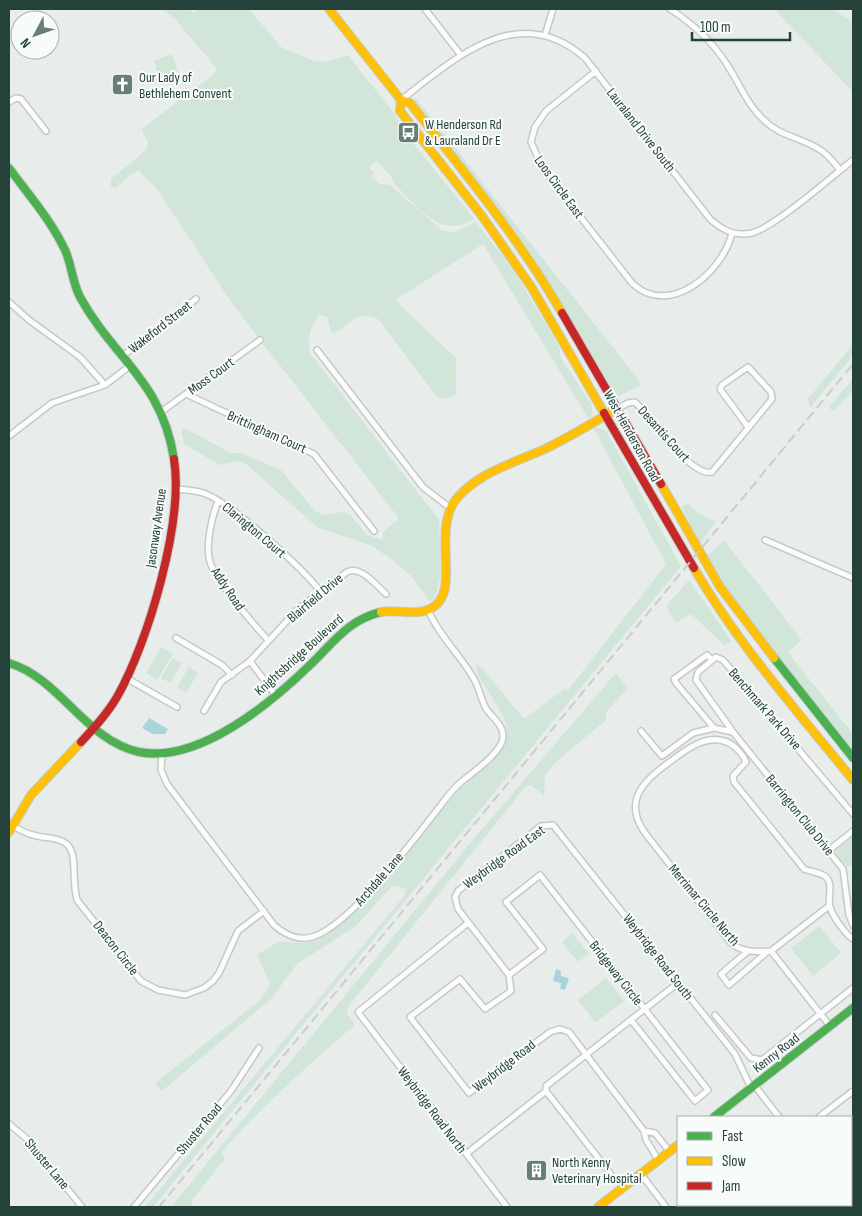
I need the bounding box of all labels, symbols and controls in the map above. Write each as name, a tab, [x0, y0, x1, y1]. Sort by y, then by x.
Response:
north arrow	[10, 10, 60, 60]
scale bar	[692, 10, 790, 42]
text: 100 m	[700, 18, 731, 37]
text: N	[17, 35, 34, 52]
place label: Our Lady of Bethlehem Convent	[139, 69, 232, 102]
church icon: Our Lady of Bethlehem Convent	[111, 73, 135, 97]
street label: Lauraland Drive South	[603, 84, 679, 176]
place label: W Henderson Rd & Lauraland Dr E	[425, 116, 502, 149]
bus stop icon: W Henderson Rd & Lauraland Dr E	[397, 120, 421, 144]
street label: Loos Circle East	[531, 152, 587, 222]
street label: Wakeford Street	[125, 297, 195, 357]
street label: Moss Court	[185, 354, 237, 398]
street label: West Henderson Road	[600, 387, 664, 485]
street label: Desantis Court	[634, 402, 694, 466]
street label: Brittingham Court	[225, 407, 309, 457]
street label: Jasonway Avenue	[142, 487, 170, 570]
street label: Clarington Court	[219, 498, 289, 562]
street label: Addy Road	[207, 563, 249, 614]
street label: Blairfield Drive	[284, 570, 346, 626]
street label: Knightsbridge Boulevard	[251, 611, 347, 699]
street label: Benchmark Park Drive	[725, 665, 805, 753]
street label: Barrington Club Drive	[762, 771, 838, 859]
street label: Weybridge Road East	[460, 822, 548, 892]
street label: Archdale Lane	[350, 849, 407, 910]
street label: Merrimar Circle North	[665, 861, 743, 949]
street label: Weybridge Road South	[619, 910, 697, 1004]
street label: Deacon Circle	[89, 917, 143, 979]
street label: Bridgeway Circle	[585, 937, 647, 1009]
street label: Kenny Road	[749, 1029, 803, 1077]
street label: Weybridge Road	[469, 1036, 539, 1096]
street label: Weybridge Road North	[394, 1063, 470, 1157]
street label: Shuster Road	[172, 1100, 226, 1158]
legend	[677, 1116, 852, 1206]
text: Fast	[722, 1127, 744, 1146]
street label: Shuster Lane	[21, 1135, 73, 1193]
text: Slow	[722, 1152, 746, 1171]
place label: North Kenny Veterinary Hospital	[552, 1154, 642, 1187]
building icon: North Kenny Veterinary Hospital	[524, 1158, 548, 1182]
text: Jam	[721, 1177, 740, 1196]

